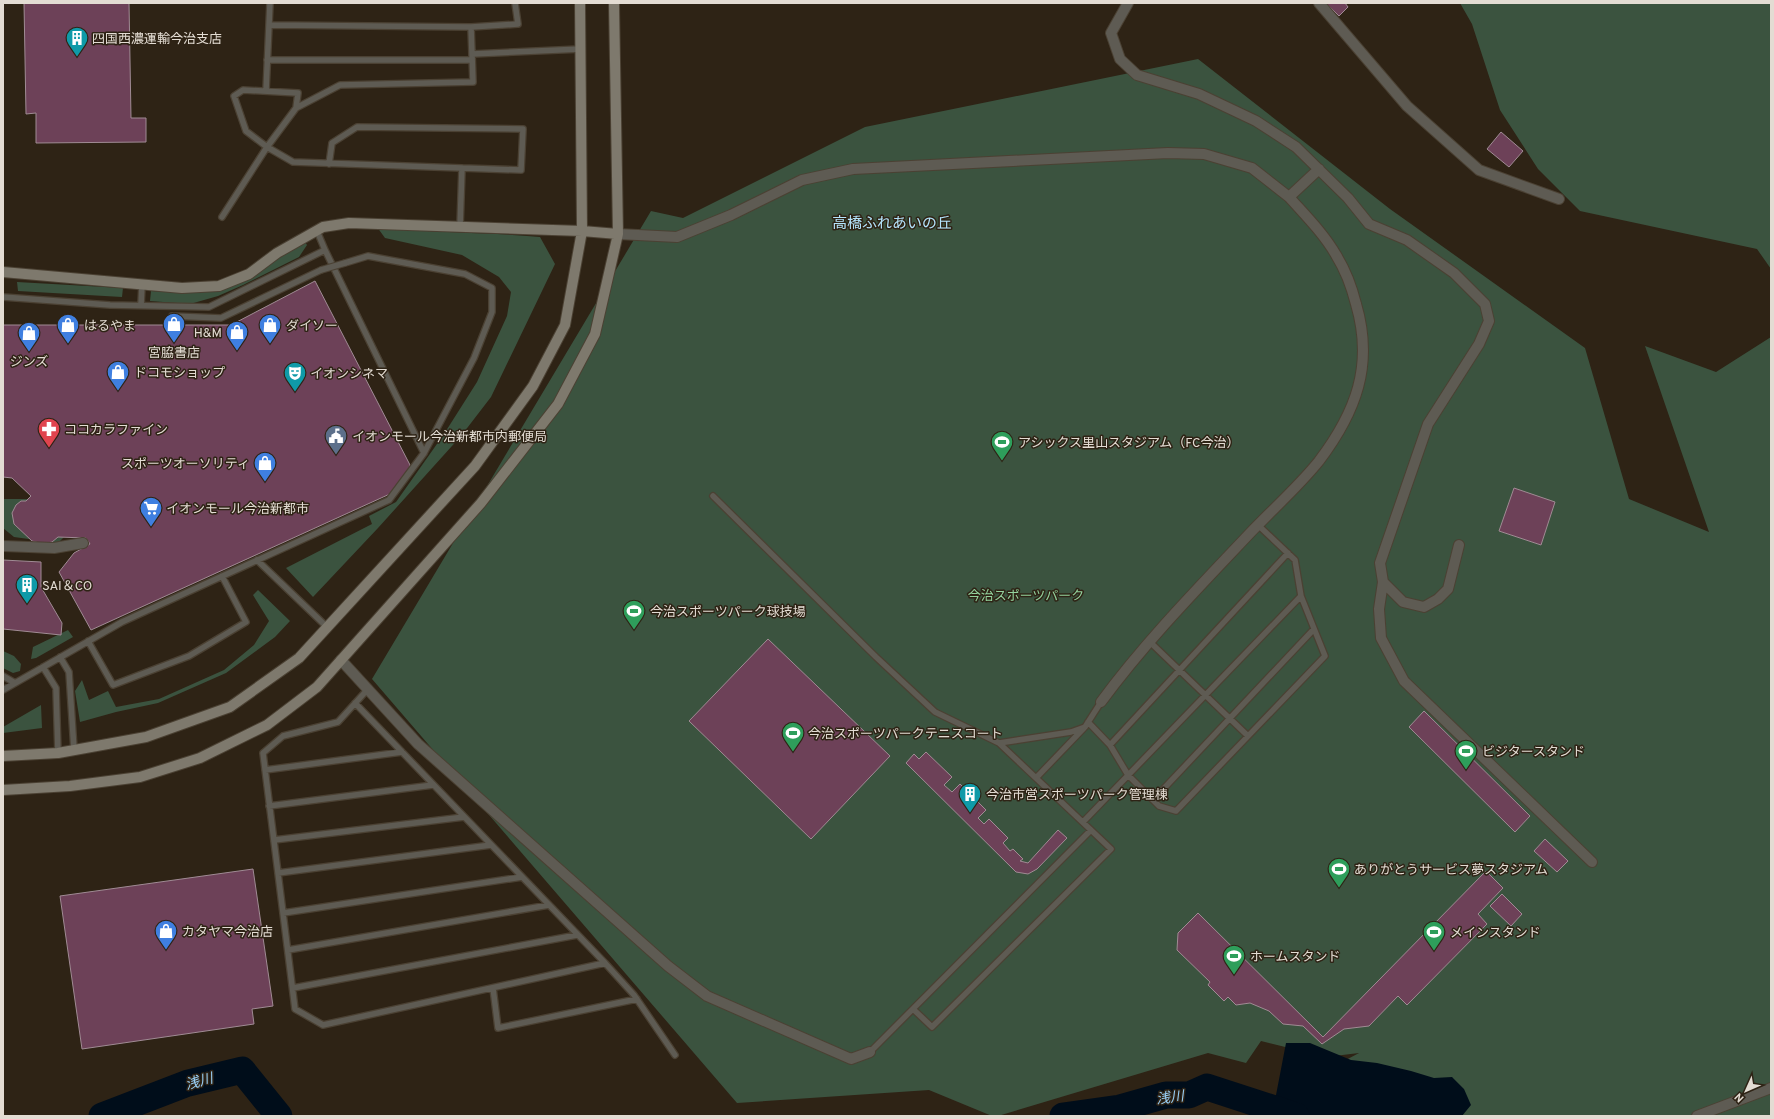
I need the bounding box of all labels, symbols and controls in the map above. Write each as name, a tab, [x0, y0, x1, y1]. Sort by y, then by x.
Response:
building icon: 四国西濃運輸今治支店	[64, 25, 90, 58]
place label: 四国西濃運輸今治支店	[92, 31, 222, 48]
district label: 高橋ふれあいの丘	[832, 215, 952, 234]
shop icon: 宮脇書店	[161, 311, 187, 344]
shop icon: はるやま	[55, 312, 81, 345]
shop icon: ダイソー	[257, 312, 283, 345]
place label: はるやま	[84, 319, 136, 335]
shop icon: H&M	[224, 319, 250, 352]
place label: ダイソー	[286, 319, 338, 335]
shop icon: ジンズ	[16, 320, 42, 353]
place label: H&M	[194, 326, 222, 342]
place label: 宮脇書店	[148, 346, 200, 362]
place label: ジンズ	[10, 354, 48, 371]
shop icon: ドコモショップ	[105, 359, 131, 392]
theatre icon: イオンシネマ	[282, 360, 308, 393]
place label: ドコモショップ	[134, 366, 225, 382]
place label: イオンシネマ	[310, 367, 388, 383]
pharmacy icon: ココカラファイン	[36, 416, 62, 449]
place label: ココカラファイン	[64, 423, 168, 439]
public building icon: イオンモール今治新都市内郵便局	[323, 423, 349, 456]
place label: イオンモール今治新都市内郵便局	[352, 429, 547, 446]
sports icon: アシックス里山スタジアム（FC今治）	[989, 429, 1015, 462]
place label: アシックス里山スタジアム（FC今治）	[1018, 435, 1240, 452]
shop icon: スポーツオーソリティ	[252, 450, 278, 483]
place label: スポーツオーソリティ	[121, 457, 250, 473]
supermarket icon: イオンモール今治新都市	[138, 495, 164, 528]
place label: イオンモール今治新都市	[166, 501, 309, 518]
building icon: SAI＆CO	[14, 572, 40, 605]
place label: SAI＆CO	[42, 579, 92, 595]
park label: 今治スポーツパーク	[968, 588, 1084, 605]
sports icon: 今治スポーツパーク球技場	[621, 598, 647, 631]
place label: 今治スポーツパーク球技場	[650, 604, 806, 621]
sports icon: 今治スポーツパークテニスコート	[780, 720, 806, 753]
place label: 今治スポーツパークテニスコート	[808, 726, 1003, 743]
sports icon: ビジタースタンド	[1453, 738, 1479, 771]
place label: ビジタースタンド	[1482, 745, 1585, 761]
building icon: 今治市営スポーツパーク管理棟	[957, 781, 983, 814]
place label: 今治市営スポーツパーク管理棟	[986, 787, 1168, 804]
sports icon: ありがとうサービス夢スタジアム	[1326, 856, 1352, 889]
place label: ありがとうサービス夢スタジアム	[1354, 862, 1548, 879]
shop icon: カタヤマ今治店	[153, 918, 179, 951]
sports icon: メインスタンド	[1421, 919, 1447, 952]
place label: カタヤマ今治店	[182, 924, 273, 941]
place label: メインスタンド	[1450, 926, 1541, 942]
sports icon: ホームスタンド	[1221, 943, 1247, 976]
place label: ホームスタンド	[1250, 950, 1341, 966]
water label: 浅川	[184, 1070, 217, 1094]
north arrow	[1726, 1071, 1766, 1111]
water label: 浅川	[1155, 1088, 1187, 1109]
text: N	[1732, 1090, 1747, 1105]

